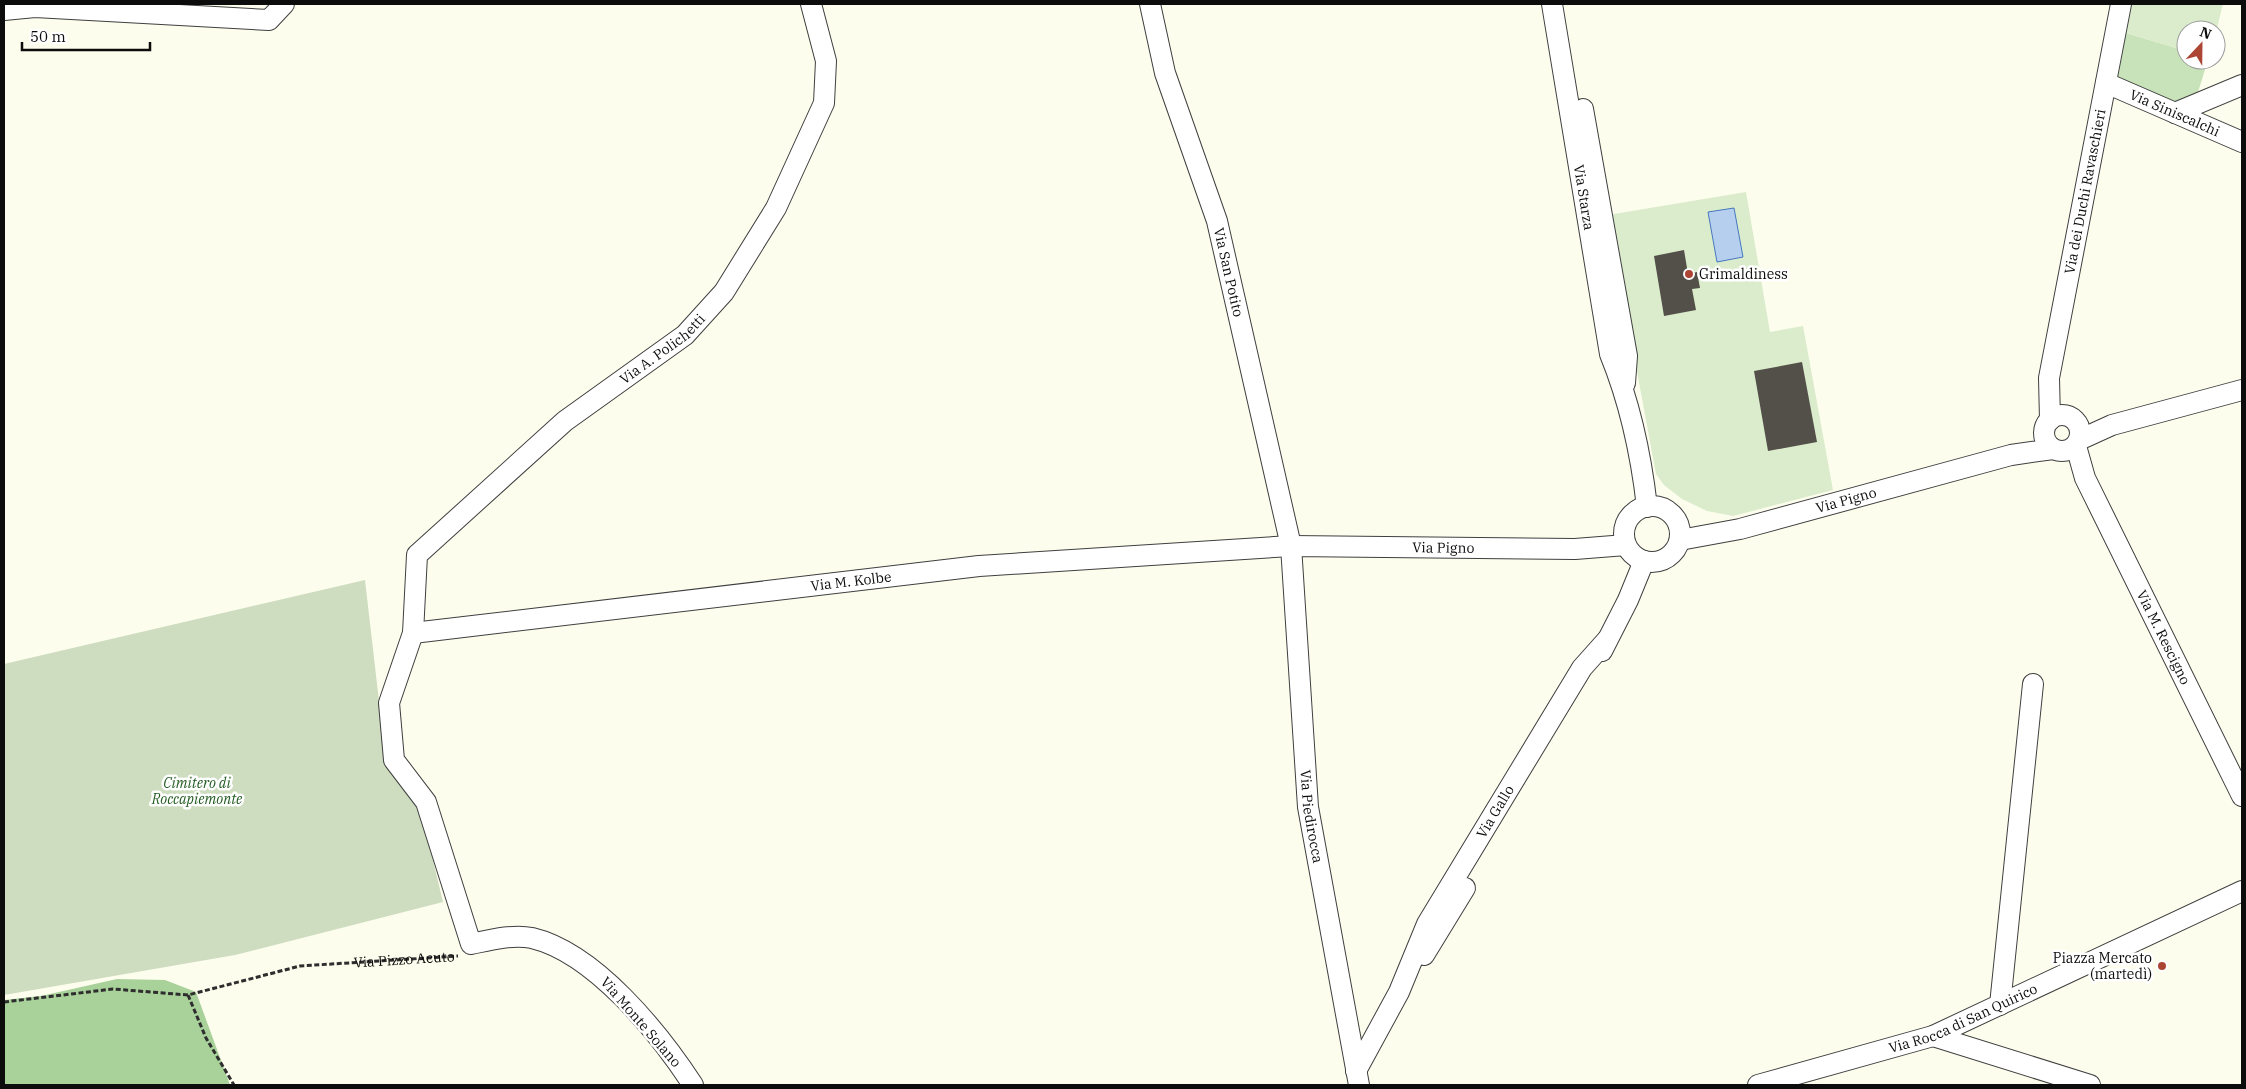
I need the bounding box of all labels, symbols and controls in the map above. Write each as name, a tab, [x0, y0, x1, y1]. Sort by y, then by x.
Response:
scale bar	[22, 20, 150, 52]
north arrow	[2176, 20, 2226, 70]
text: N	[2197, 23, 2214, 43]
text: 50 m	[30, 27, 66, 46]
street label: Via Siniscalchi	[2127, 85, 2223, 140]
street label: Via dei Duchi Ravaschieri	[2060, 107, 2110, 275]
street label: Via Starza	[1570, 163, 1598, 232]
street label: Via San Potito	[1210, 226, 1248, 319]
place label: Grimaldiness	[1699, 265, 1788, 283]
marker: Grimaldiness	[1683, 268, 1695, 280]
street label: Via A. Polichetti	[616, 310, 709, 388]
street label: Via Pigno	[1814, 483, 1878, 517]
street label: Via Pigno	[1412, 538, 1475, 557]
street label: Via M. Kolbe	[810, 567, 892, 595]
street label: Via M. Rescigno	[2133, 587, 2195, 688]
street label: Via Piedirocca	[1297, 769, 1327, 865]
park label: Cimitero di Roccapiemonte	[151, 774, 243, 808]
street label: Via Gallo	[1472, 782, 1518, 841]
street label: Via Pizzo Acuto	[353, 947, 455, 972]
place label: Piazza Mercato (martedì)	[2053, 949, 2152, 983]
marker: Piazza Mercato (martedì)	[2156, 960, 2168, 972]
street label: Via Monte Solano	[597, 973, 685, 1071]
street label: Via Rocca di San Quirico	[1887, 979, 2040, 1057]

